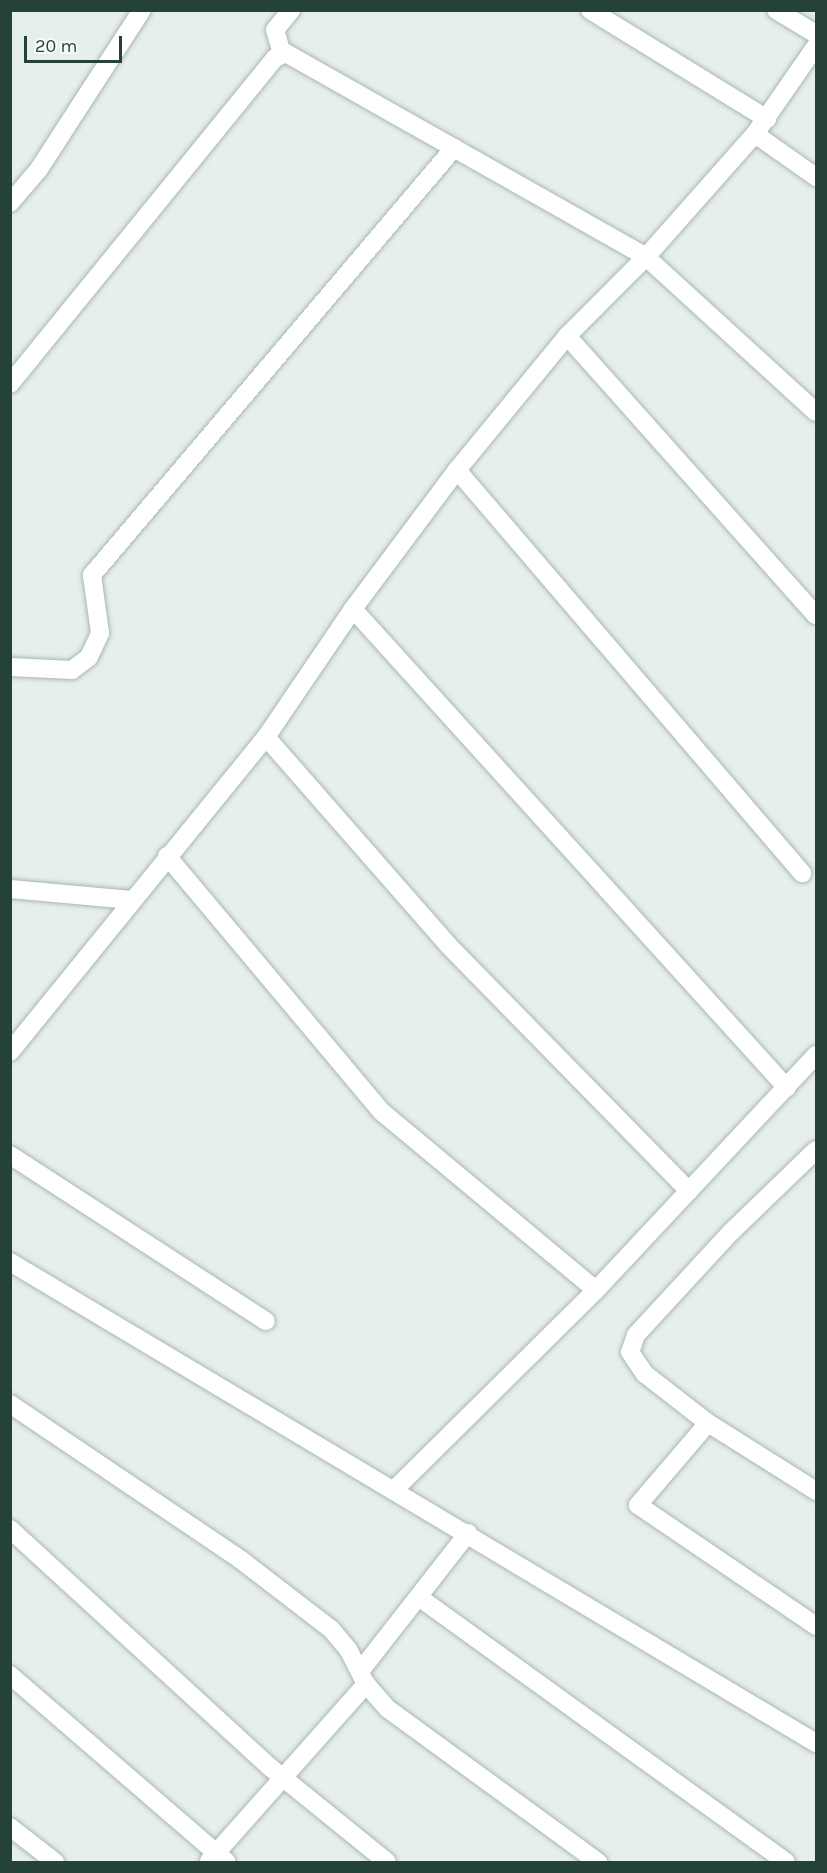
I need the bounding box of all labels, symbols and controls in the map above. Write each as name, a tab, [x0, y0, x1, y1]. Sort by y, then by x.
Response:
scale bar	[27, 24, 124, 62]
text: 20 m	[35, 35, 77, 57]

